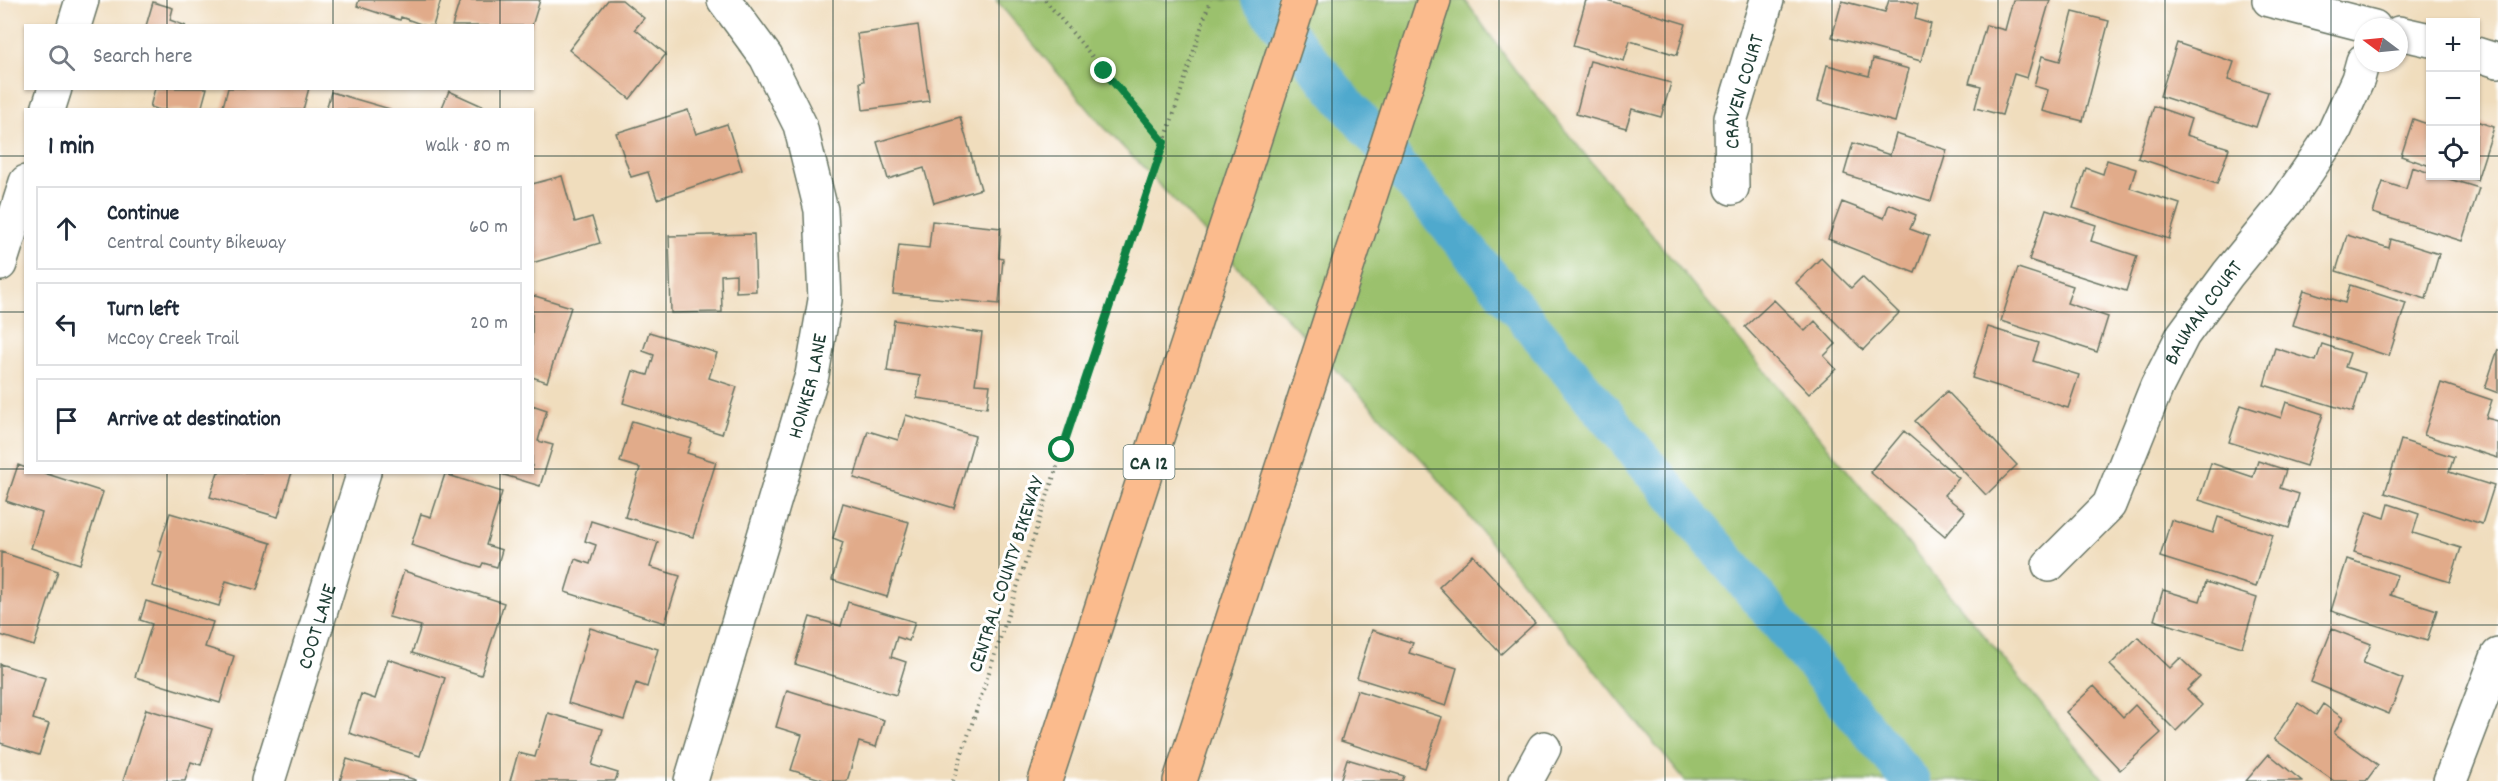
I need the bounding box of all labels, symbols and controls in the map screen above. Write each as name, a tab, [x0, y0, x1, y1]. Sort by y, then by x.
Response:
north arrow	[2354, 18, 2408, 72]
map controls	[2426, 18, 2480, 180]
button: +	[2426, 18, 2480, 72]
search box	[24, 24, 534, 90]
street label: CRAVEN COURT	[1719, 31, 1774, 149]
icon: search	[45, 41, 78, 74]
text: Search here	[93, 42, 192, 73]
route end	[1090, 57, 1116, 83]
button: −	[2426, 72, 2480, 126]
button: locate	[2426, 126, 2480, 180]
text: 1 min	[48, 129, 94, 166]
text: Walk · 80 m	[425, 133, 510, 161]
text: Continue	[107, 199, 179, 230]
icon: ahead	[50, 212, 83, 245]
text: 60 m	[469, 214, 508, 242]
text: Central County Bikeway	[107, 230, 286, 258]
street label: BAUMAN COURT	[2158, 255, 2252, 371]
text: Turn left	[107, 295, 179, 326]
icon: left	[50, 308, 83, 341]
text: 20 m	[470, 310, 508, 338]
text: McCoy Creek Trail	[107, 326, 239, 354]
street label: HONKER LANE	[782, 331, 837, 443]
icon: arrive	[50, 404, 83, 437]
text: Arrive at destination	[107, 405, 281, 436]
route start	[1048, 436, 1074, 462]
road number: CA 12	[1124, 445, 1174, 479]
street label: CENTRAL COUNTY BIKEWAY	[962, 472, 1054, 677]
street label: COOT LANE	[292, 580, 346, 674]

